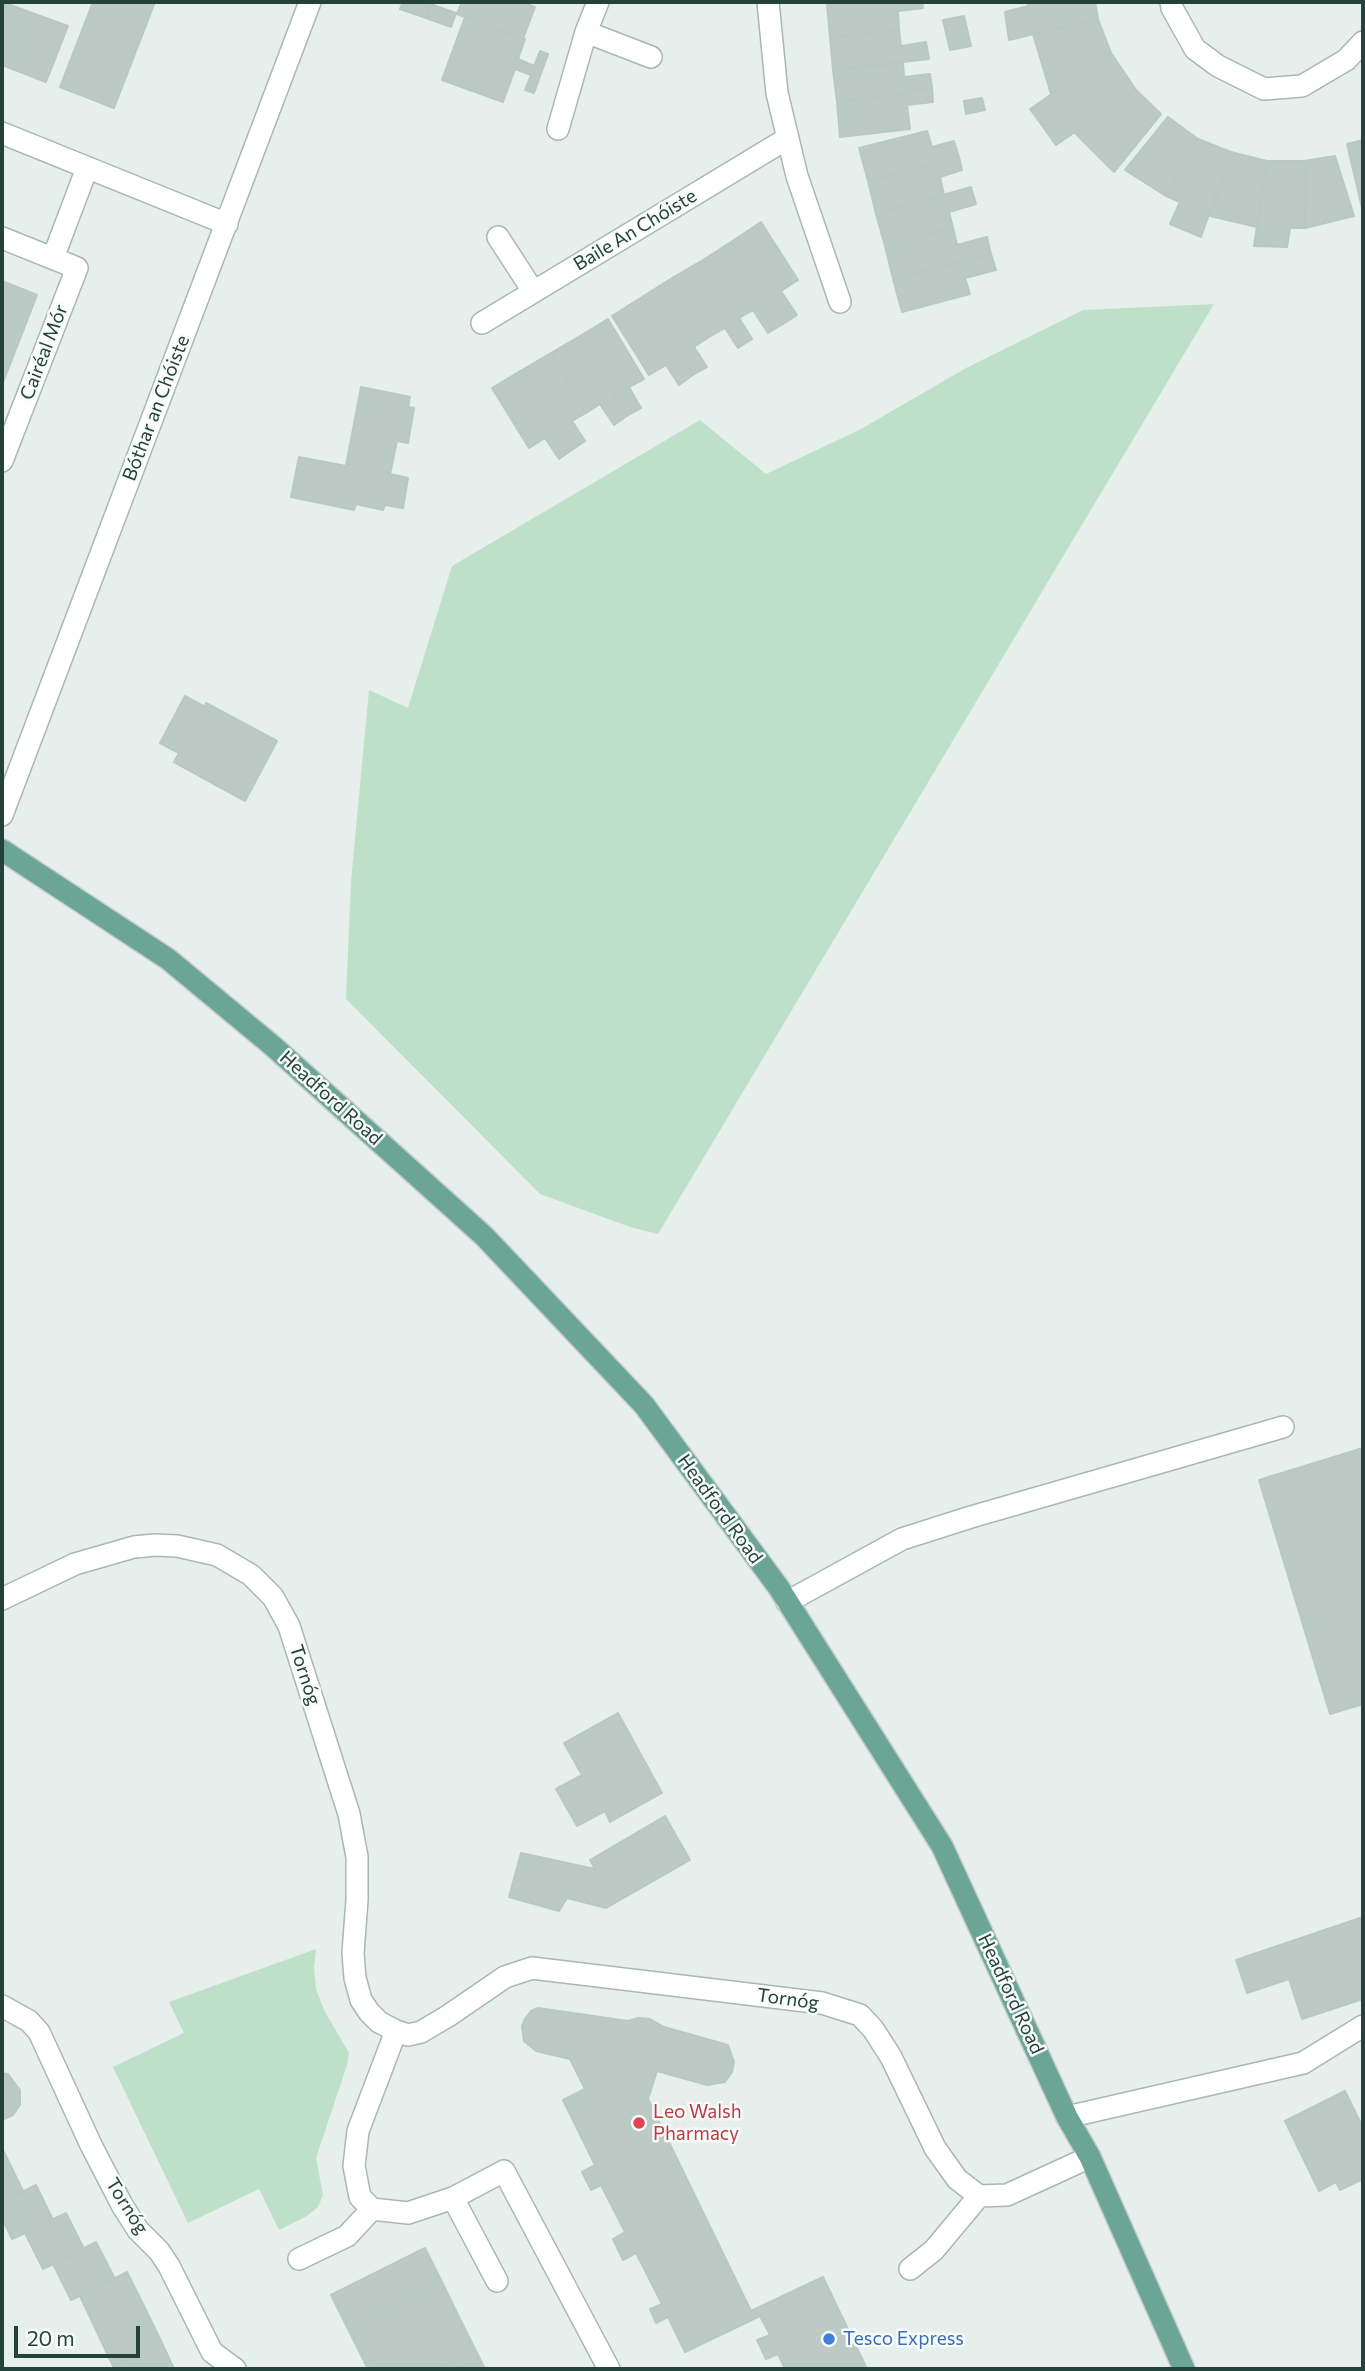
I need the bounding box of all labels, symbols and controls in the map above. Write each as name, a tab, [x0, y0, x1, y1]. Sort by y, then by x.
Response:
street label: Baile An Chóiste	[569, 184, 701, 276]
street label: Cairéal Mór	[15, 301, 73, 403]
street label: Bóthar an Chóiste	[118, 332, 194, 484]
street label: Headford Road	[275, 1046, 387, 1150]
street label: Headford Road	[673, 1450, 767, 1568]
street label: Tornóg	[285, 1642, 325, 1708]
street label: Headford Road	[973, 1930, 1049, 2058]
street label: Tornóg	[756, 1983, 820, 2015]
place label: Leo Walsh Pharmacy	[653, 2101, 742, 2145]
marker: Leo Walsh Pharmacy	[631, 2115, 647, 2131]
street label: Tornóg	[101, 2174, 153, 2238]
scale bar	[18, 2312, 144, 2356]
text: 20 m	[27, 2325, 75, 2350]
place label: Tesco Express	[843, 2328, 964, 2350]
marker: Tesco Express	[821, 2331, 837, 2347]

